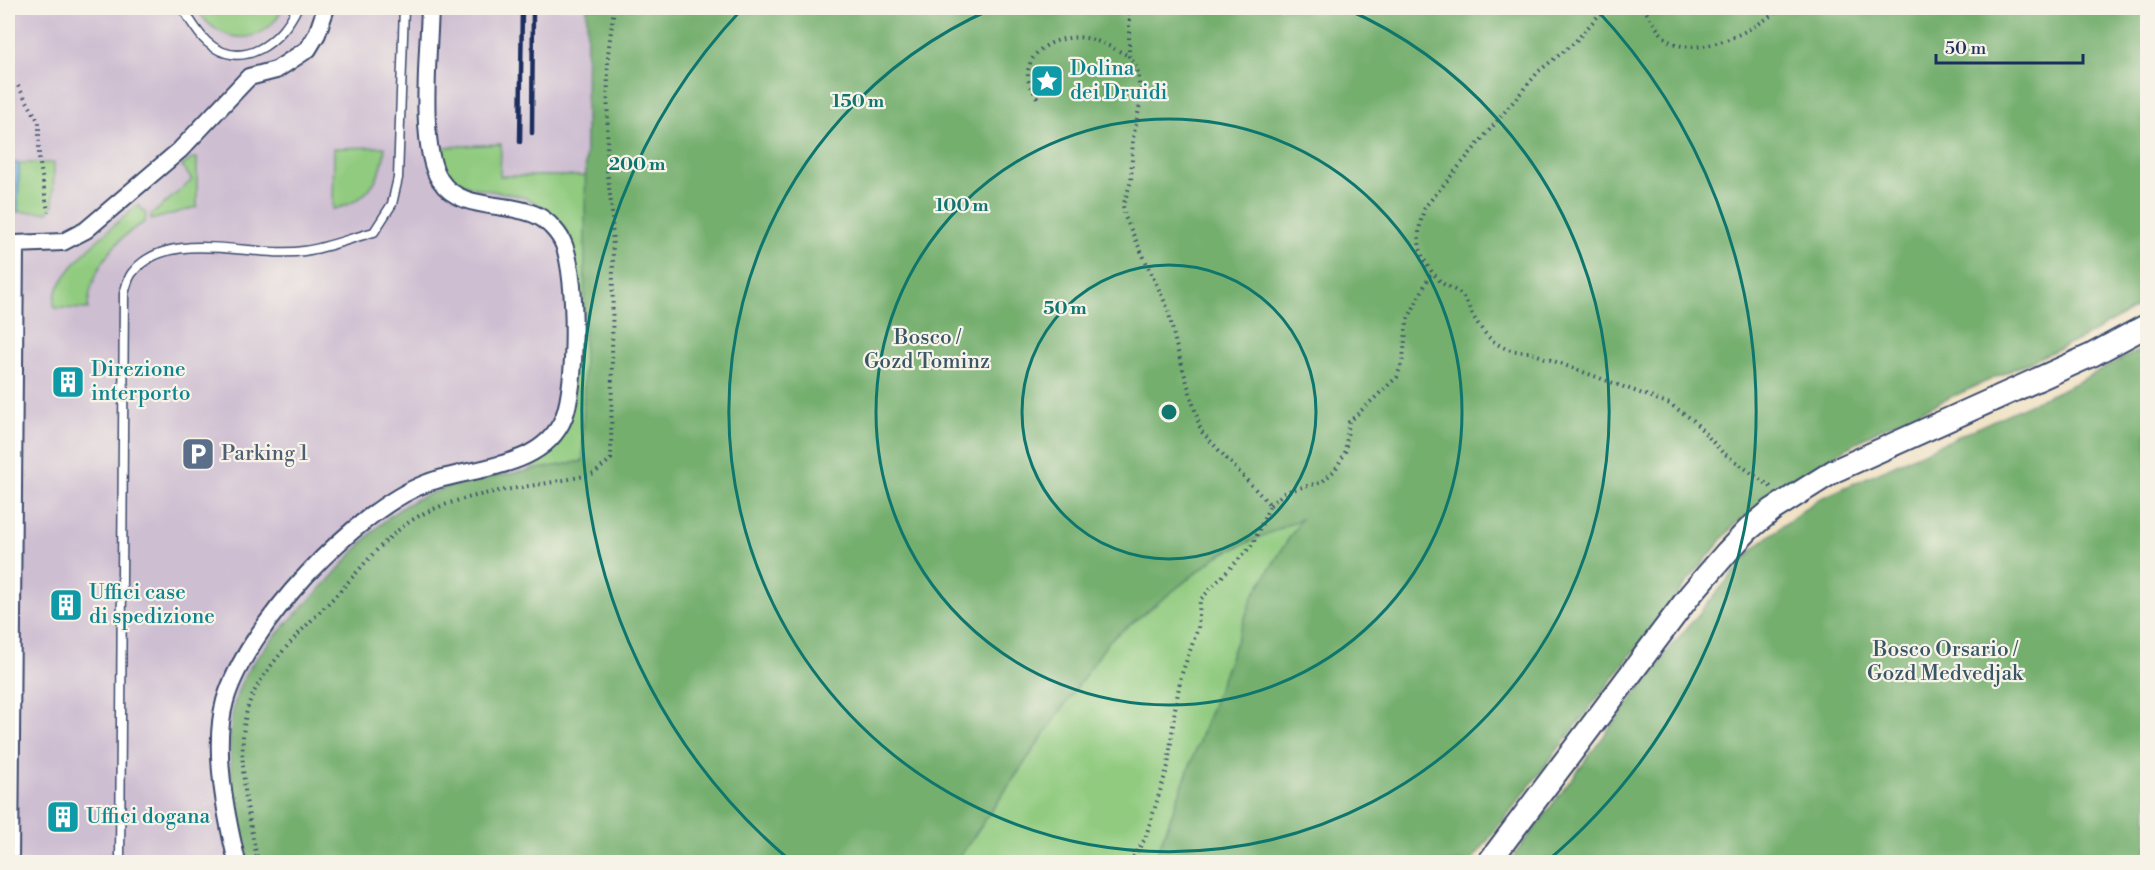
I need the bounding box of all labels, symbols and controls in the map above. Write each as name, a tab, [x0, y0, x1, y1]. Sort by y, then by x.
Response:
scale bar	[1936, 27, 2083, 65]
text: 50 m	[1945, 37, 1987, 60]
place label: Dolina dei Druidi	[1070, 56, 1168, 106]
place icon: Dolina dei Druidi	[1029, 63, 1065, 99]
text: 150 m	[832, 90, 885, 113]
text: 200 m	[609, 153, 666, 176]
text: 100 m	[935, 194, 989, 217]
text: 50 m	[1043, 297, 1087, 320]
park label: Bosco / Gozd Tominz	[864, 325, 990, 375]
place label: Direzione interporto	[91, 357, 191, 407]
building icon: Direzione interporto	[50, 364, 86, 400]
centre of rings	[1159, 402, 1179, 422]
parking icon: Parking 1	[180, 436, 216, 472]
place label: Parking 1	[221, 441, 308, 467]
place label: Uffici case di spedizione	[89, 580, 215, 630]
building icon: Uffici case di spedizione	[48, 587, 84, 623]
park label: Bosco Orsario / Gozd Medvedjak	[1867, 637, 2024, 687]
building icon: Uffici dogana	[45, 799, 81, 835]
place label: Uffici dogana	[86, 804, 211, 830]

